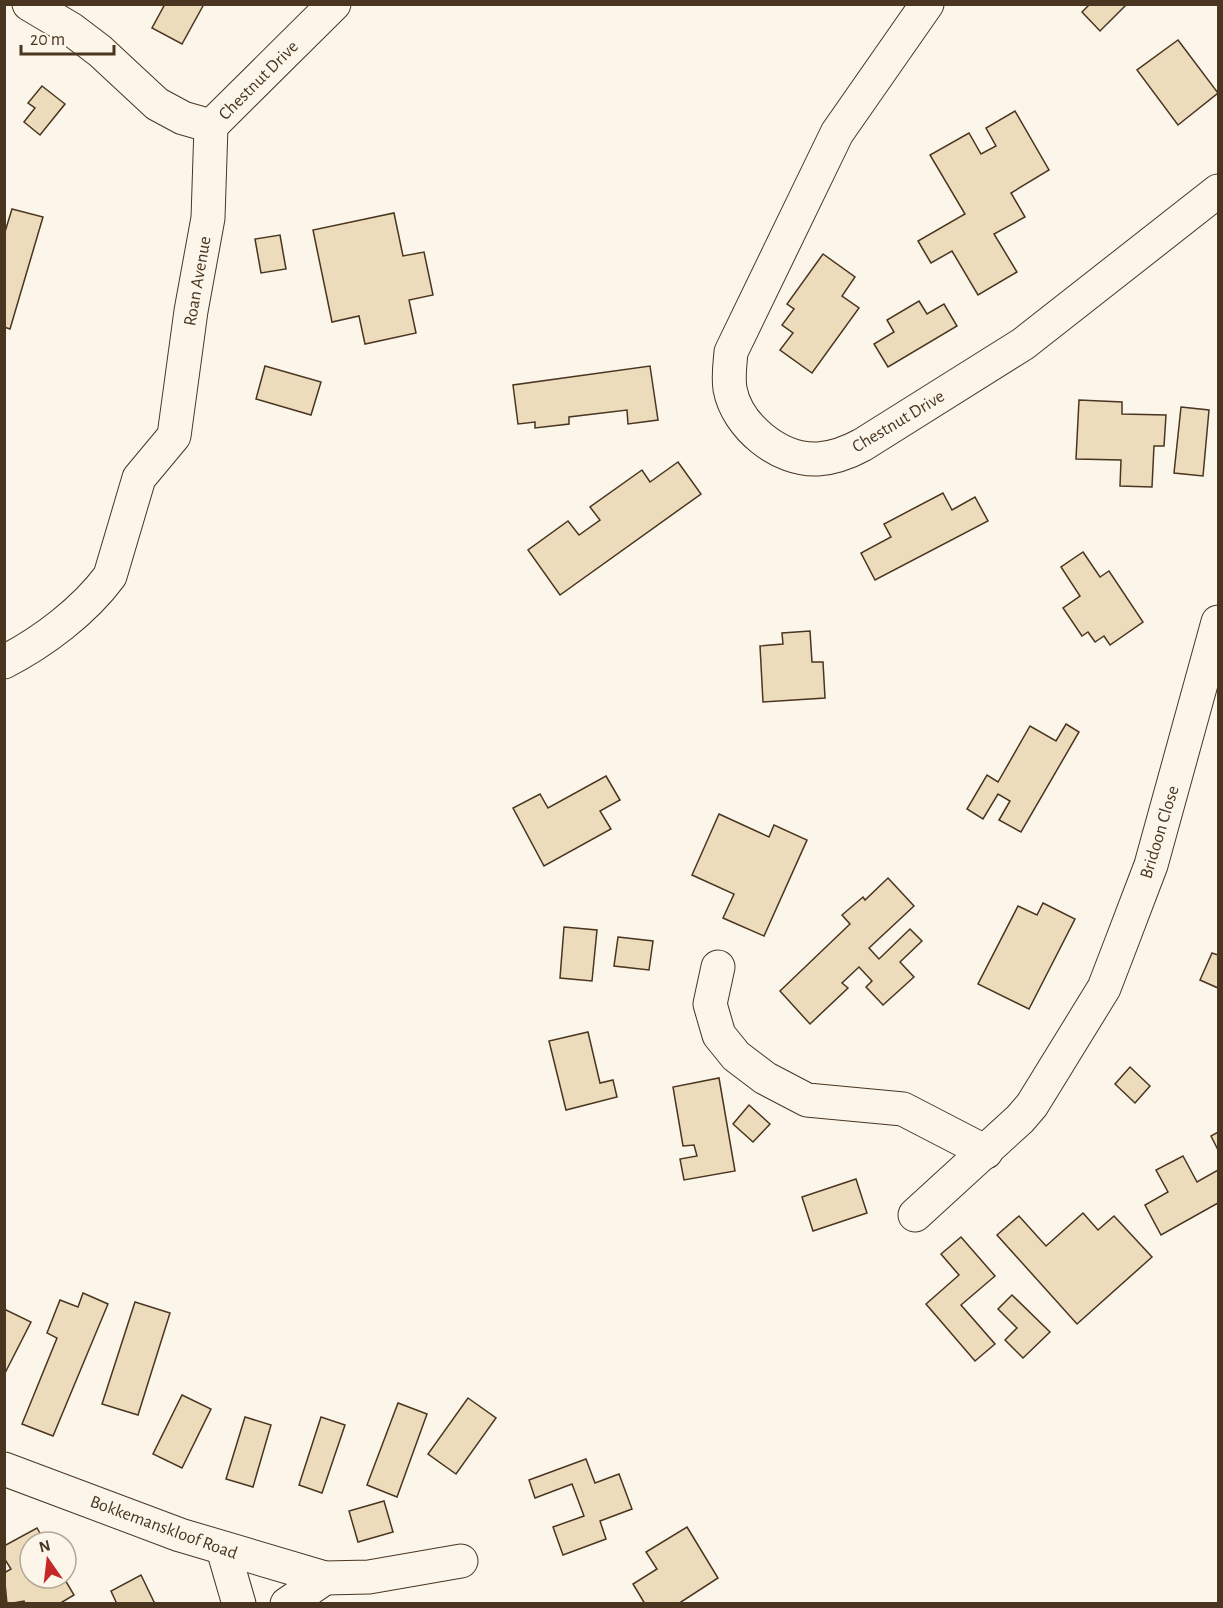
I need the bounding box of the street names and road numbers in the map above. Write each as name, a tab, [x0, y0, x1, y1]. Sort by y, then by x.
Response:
street label: Chestnut Drive	[216, 38, 302, 124]
street label: Roan Avenue	[181, 235, 215, 328]
street label: Chestnut Drive	[849, 387, 948, 456]
street label: Bridoon Close	[1137, 784, 1183, 881]
street label: Bokkemanskloof Road	[88, 1493, 240, 1563]

